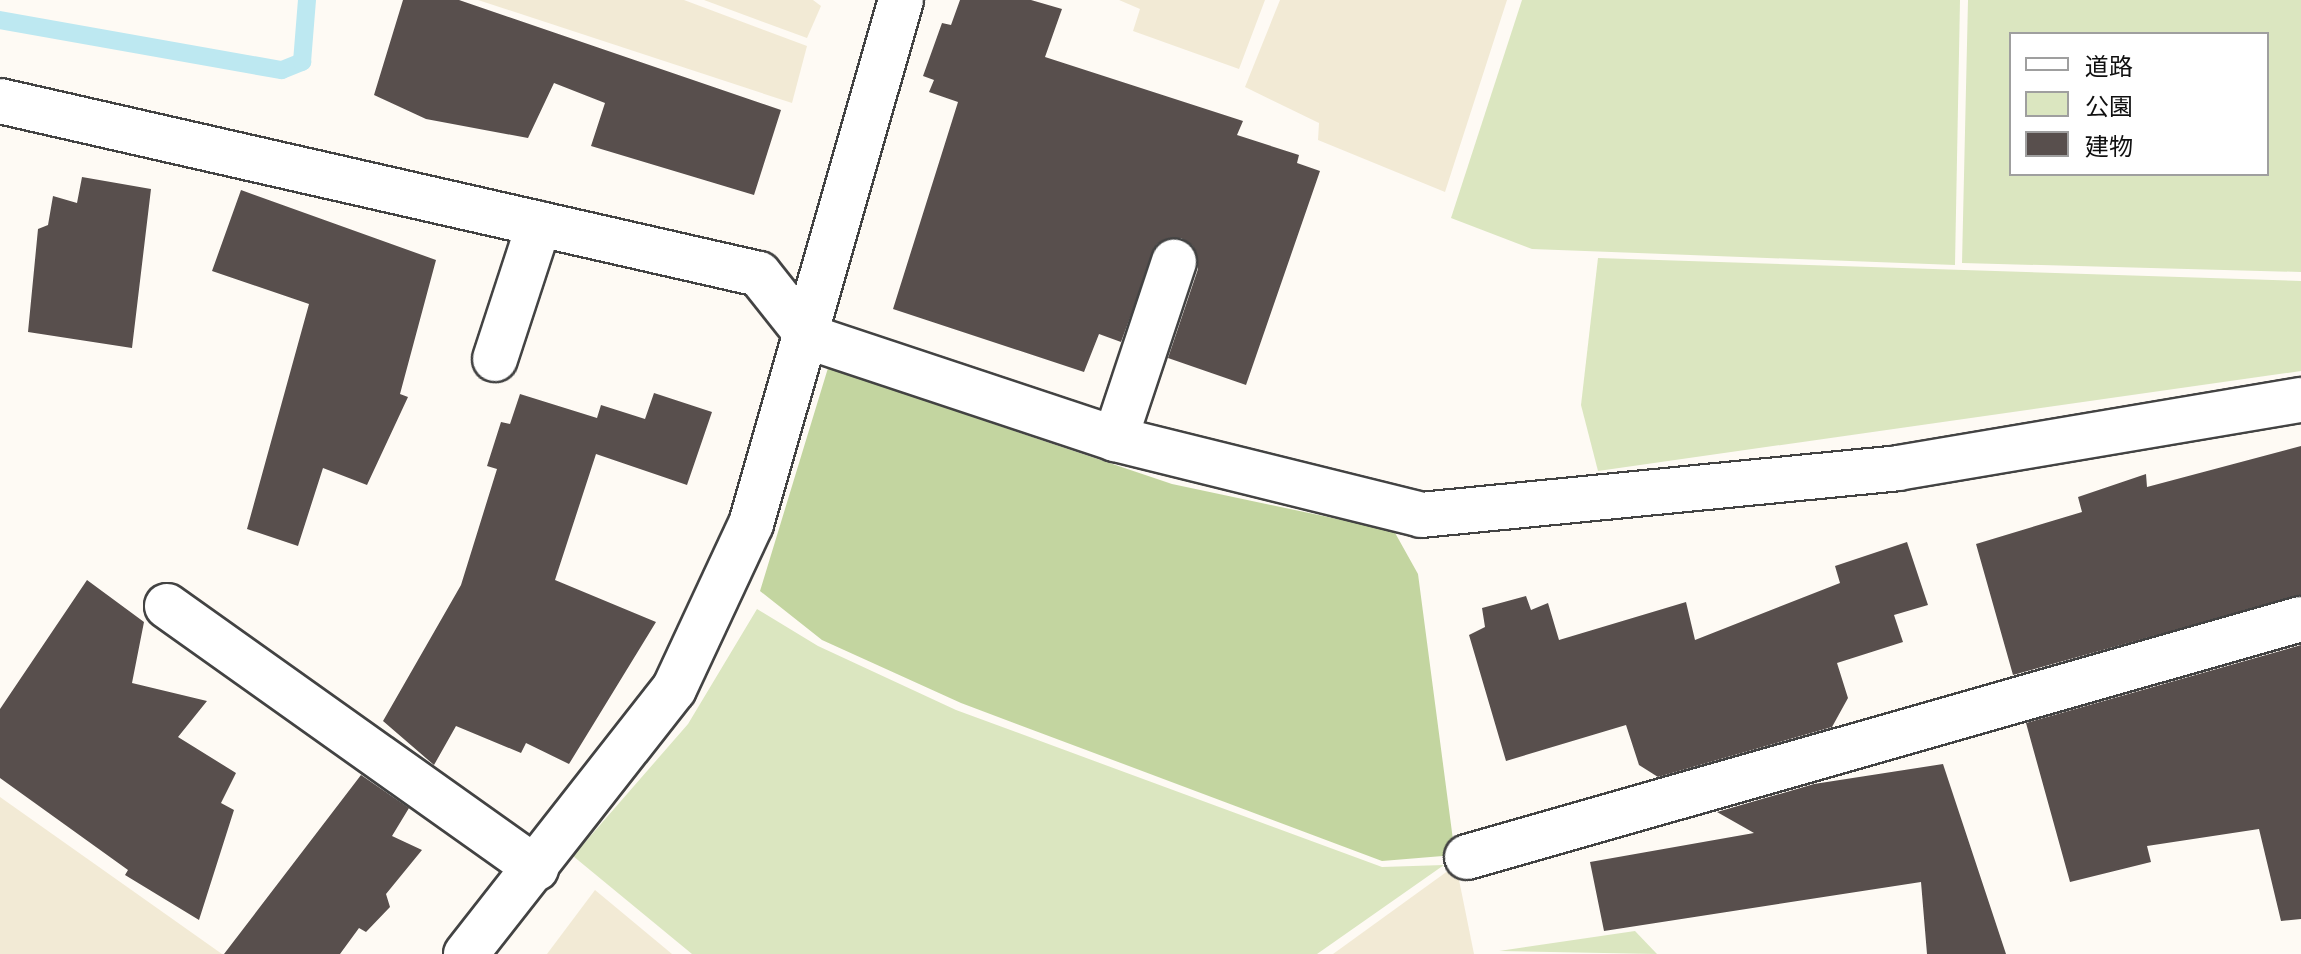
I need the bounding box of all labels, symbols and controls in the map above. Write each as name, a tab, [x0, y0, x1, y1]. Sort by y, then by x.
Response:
legend	[2009, 32, 2269, 176]
text: 道路	[2085, 53, 2133, 81]
text: 公園	[2085, 93, 2133, 121]
text: 建物	[2085, 133, 2133, 161]

